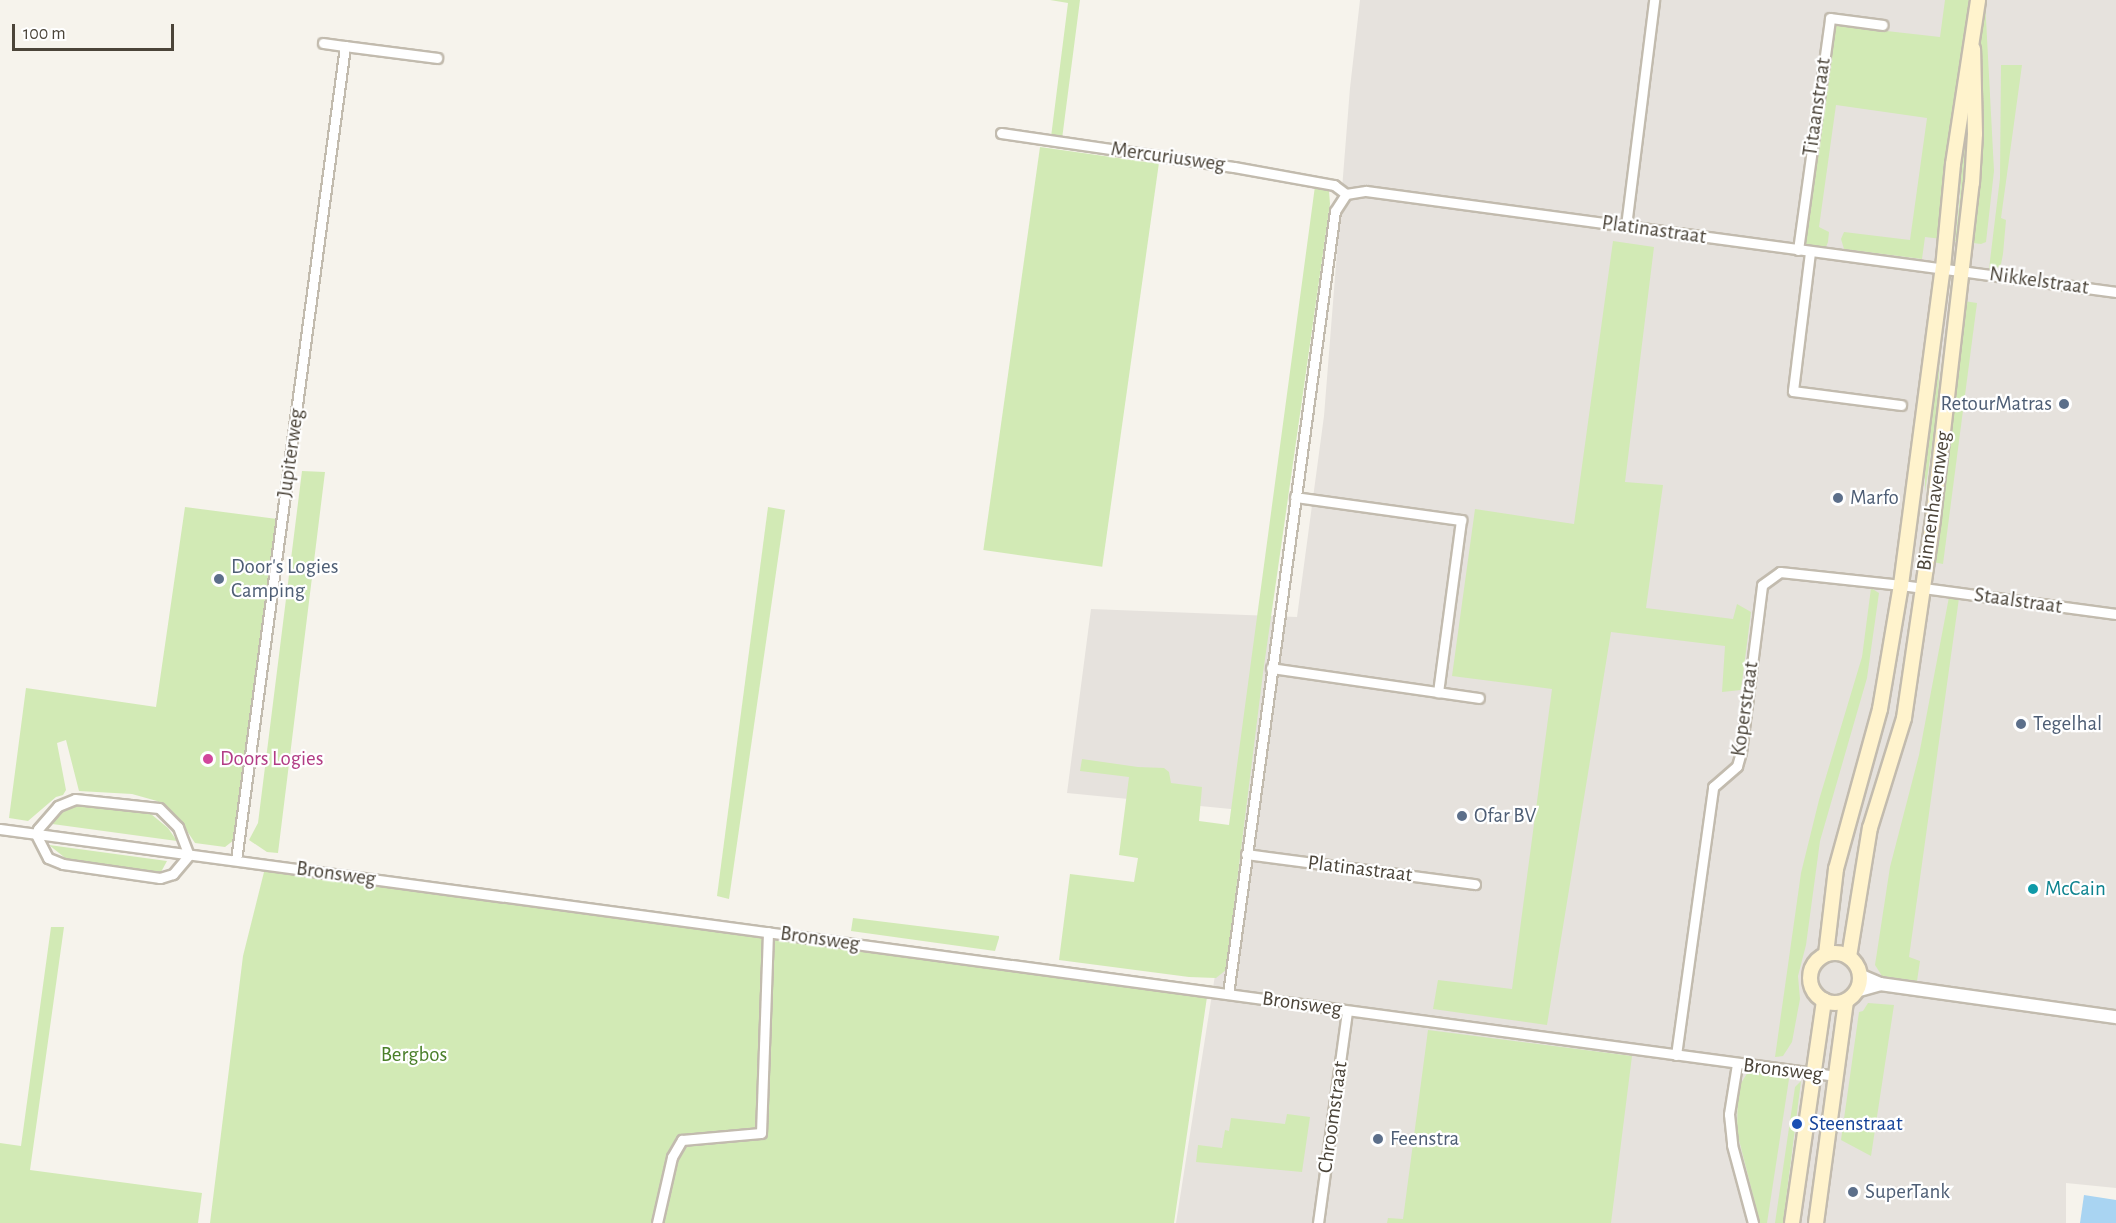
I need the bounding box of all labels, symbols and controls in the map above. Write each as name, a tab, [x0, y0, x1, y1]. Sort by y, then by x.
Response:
scale bar	[15, 12, 177, 50]
text: 100 m	[23, 25, 66, 43]
street label: Titaanstraat	[1798, 56, 1836, 158]
street label: Mercuriusweg	[1109, 137, 1227, 177]
street label: Platinastraat	[1600, 210, 1708, 250]
street label: Nikkelstraat	[1988, 262, 2090, 300]
place label: RetourMatras	[1941, 391, 2052, 417]
marker: RetourMatras	[2057, 397, 2071, 411]
street label: Jupiterweg	[272, 407, 310, 499]
street label: Binnenhavenweg	[1912, 429, 1956, 573]
place label: Marfo	[1850, 485, 1899, 511]
marker: Marfo	[1831, 491, 1845, 505]
place label: Door's Logies Camping	[231, 554, 338, 604]
marker: Door's Logies Camping	[212, 572, 226, 586]
street label: Staalstraat	[1973, 582, 2063, 620]
street label: Koperstraat	[1726, 660, 1764, 758]
place label: Tegelhal	[2033, 711, 2102, 737]
marker: Tegelhal	[2014, 717, 2028, 731]
place label: Doors Logies	[220, 746, 324, 772]
marker: Doors Logies	[201, 752, 215, 766]
place label: Ofar BV	[1474, 803, 1536, 829]
marker: Ofar BV	[1455, 809, 1469, 823]
street label: Platinastraat	[1306, 850, 1414, 888]
street label: Bronsweg	[295, 856, 377, 892]
place label: McCain	[2045, 876, 2106, 902]
marker: McCain	[2026, 882, 2040, 896]
street label: Bronsweg	[779, 921, 861, 957]
street label: Bronsweg	[1261, 986, 1343, 1022]
park label: Bergbos	[381, 1042, 447, 1068]
street label: Bronsweg	[1742, 1053, 1824, 1087]
street label: Chroomstraat	[1313, 1059, 1353, 1175]
place label: Steenstraat	[1809, 1111, 1903, 1137]
marker: Steenstraat	[1790, 1117, 1804, 1131]
place label: Feenstra	[1390, 1126, 1459, 1152]
marker: Feenstra	[1371, 1132, 1385, 1146]
place label: SuperTank	[1865, 1179, 1950, 1205]
marker: SuperTank	[1846, 1185, 1860, 1199]

